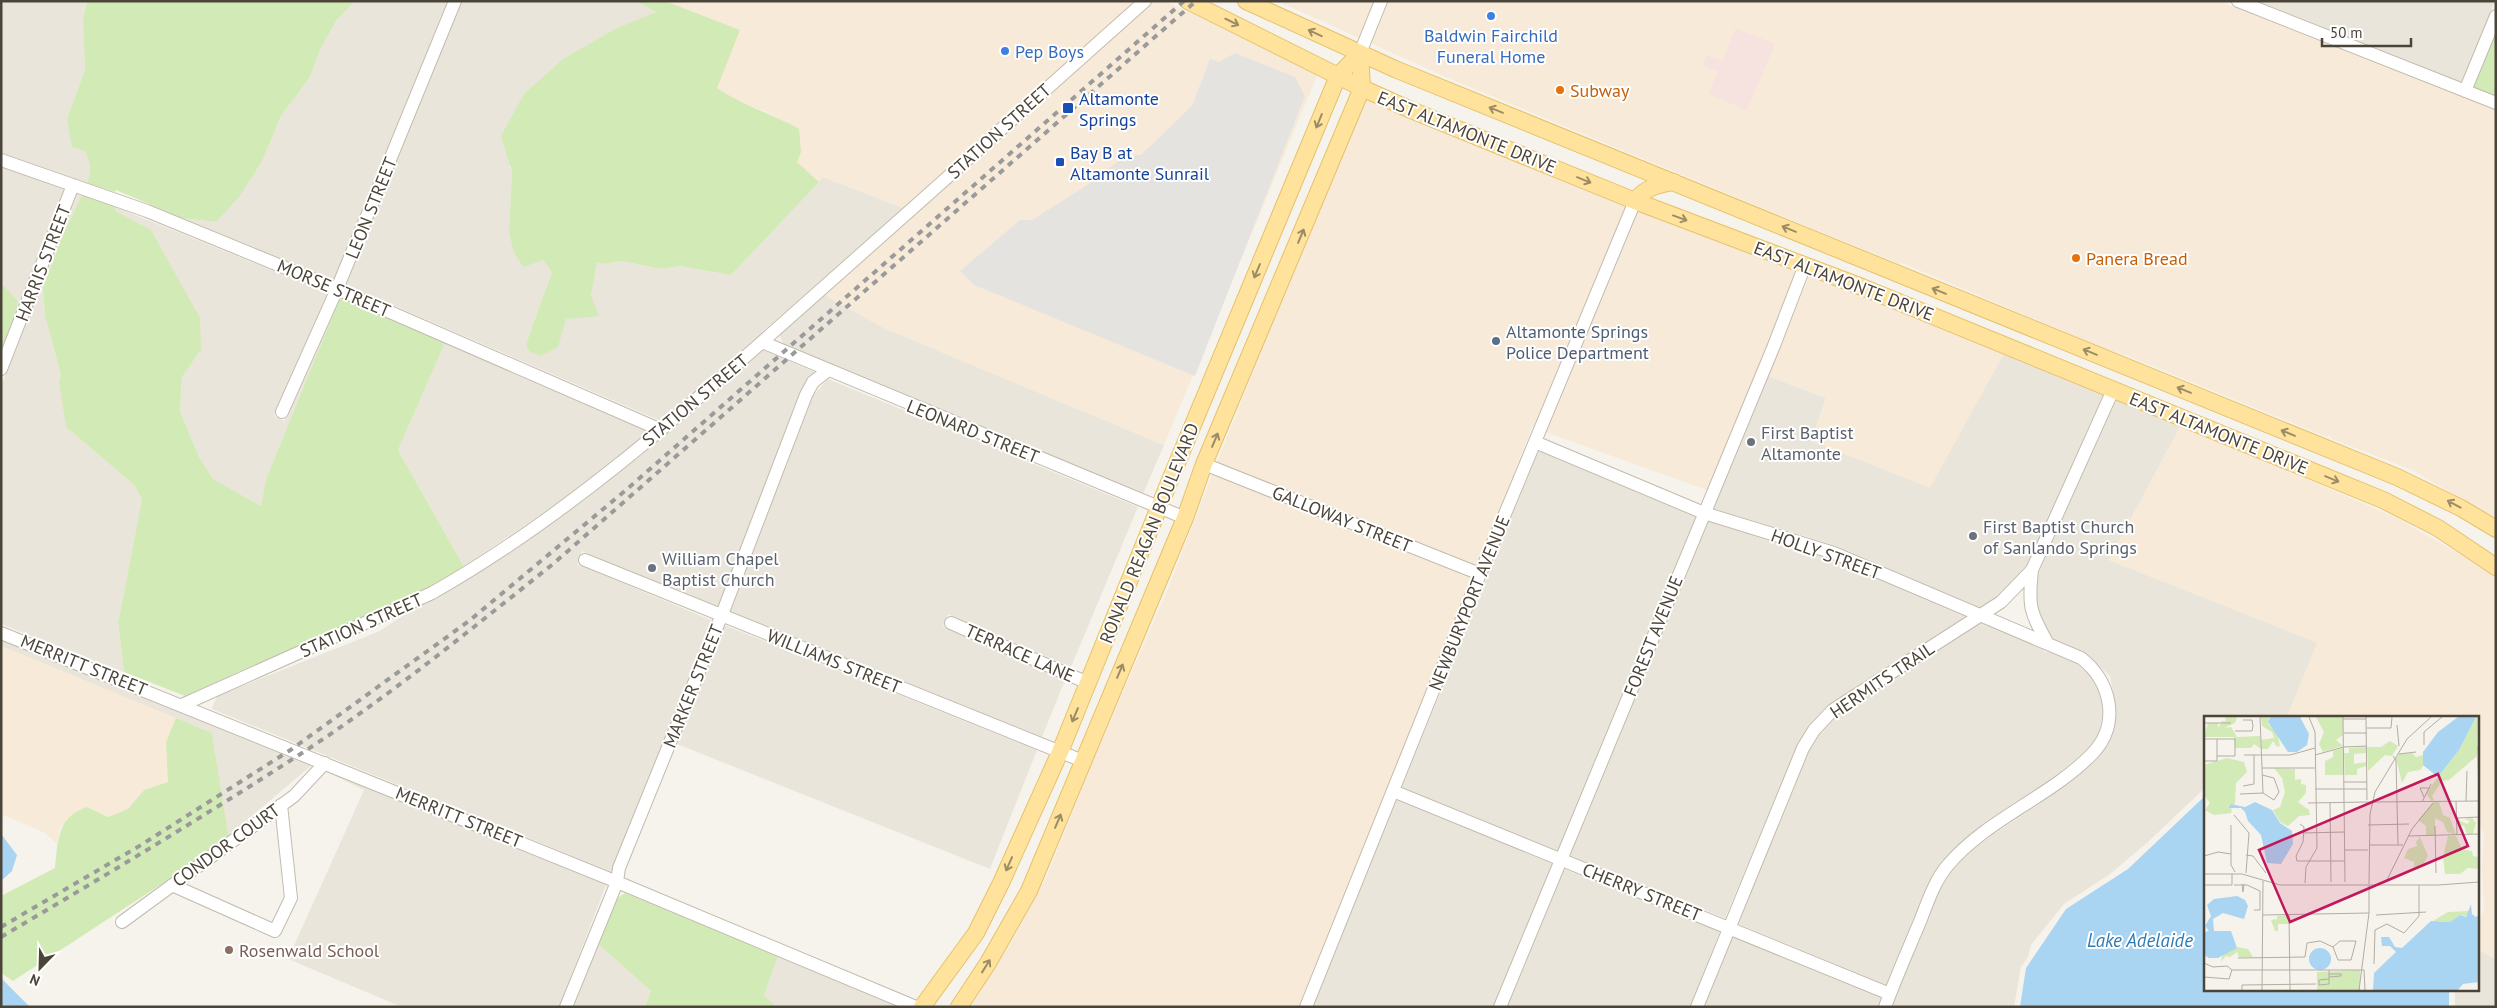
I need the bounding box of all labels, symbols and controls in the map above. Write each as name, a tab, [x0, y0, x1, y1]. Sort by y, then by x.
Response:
marker: Baldwin Fairchild Funeral Home	[1485, 10, 1497, 22]
scale bar	[2322, 15, 2411, 47]
one-way arrow	[1224, 18, 1239, 27]
text: 50 m	[2330, 23, 2363, 42]
place label: Baldwin Fairchild Funeral Home	[1424, 24, 1558, 68]
one-way arrow	[1308, 28, 1323, 37]
place label: Pep Boys	[1015, 40, 1084, 63]
marker: Pep Boys	[999, 45, 1011, 57]
street label: STATION STREET	[942, 78, 1056, 184]
place label: Subway	[1570, 79, 1630, 102]
marker: Subway	[1554, 84, 1566, 96]
street label: EAST ALTAMONTE DRIVE	[1374, 86, 1560, 178]
place label: Altamonte Springs	[1079, 87, 1159, 131]
marker: Altamonte Springs	[1061, 101, 1075, 115]
one-way arrow	[1489, 105, 1504, 114]
one-way arrow	[1314, 113, 1324, 128]
place label: Bay B at Altamonte Sunrail	[1070, 141, 1210, 185]
street label: LEON STREET	[340, 154, 402, 262]
marker: Bay B at Altamonte Sunrail	[1054, 156, 1066, 168]
one-way arrow	[1577, 177, 1592, 186]
street label: HARRIS STREET	[10, 201, 76, 325]
one-way arrow	[1672, 214, 1688, 223]
one-way arrow	[1782, 224, 1797, 234]
one-way arrow	[1297, 229, 1307, 244]
street label: EAST ALTAMONTE DRIVE	[1751, 236, 1937, 326]
place label: Panera Bread	[2086, 247, 2188, 270]
marker: Panera Bread	[2070, 252, 2082, 264]
street label: MORSE STREET	[274, 254, 394, 322]
one-way arrow	[1252, 263, 1261, 278]
one-way arrow	[1932, 285, 1947, 295]
place label: Altamonte Springs Police Department	[1506, 320, 1649, 364]
marker: Altamonte Springs Police Department	[1490, 335, 1502, 347]
one-way arrow	[2083, 347, 2098, 356]
street label: STATION STREET	[637, 349, 753, 451]
one-way arrow	[2177, 385, 2192, 395]
street label: EAST ALTAMONTE DRIVE	[2126, 387, 2312, 479]
street label: LEONARD STREET	[903, 394, 1043, 468]
street label: RONALD REAGAN BOULEVARD	[1094, 419, 1204, 647]
place label: First Baptist Altamonte	[1761, 421, 1854, 465]
one-way arrow	[2281, 428, 2297, 437]
one-way arrow	[1210, 433, 1220, 448]
marker: First Baptist Altamonte	[1745, 436, 1757, 448]
one-way arrow	[2324, 474, 2339, 484]
street label: GALLOWAY STREET	[1269, 481, 1415, 557]
one-way arrow	[2446, 499, 2461, 509]
street label: NEWBURYPORT AVENUE	[1423, 512, 1515, 694]
place label: First Baptist Church of Sanlando Springs	[1983, 515, 2137, 559]
street label: HOLLY STREET	[1768, 524, 1884, 584]
marker: First Baptist Church of Sanlando Springs	[1967, 530, 1979, 542]
place label: William Chapel Baptist Church	[662, 547, 779, 591]
marker: William Chapel Baptist Church	[646, 562, 658, 574]
street label: FOREST AVENUE	[1618, 572, 1688, 700]
street label: STATION STREET	[296, 588, 426, 662]
street label: TERRACE LANE	[962, 619, 1078, 687]
street label: MARKER STREET	[658, 621, 728, 751]
street label: WILLIAMS STREET	[764, 624, 904, 698]
street label: MERRITT STREET	[17, 629, 151, 701]
street label: HERMITS TRAIL	[1825, 637, 1939, 723]
one-way arrow	[1115, 664, 1125, 679]
one-way arrow	[1070, 707, 1079, 723]
inset map	[2204, 716, 2480, 990]
street label: MERRITT STREET	[392, 781, 526, 853]
street label: CONDOR COURT	[168, 798, 284, 892]
one-way arrow	[1054, 814, 1063, 829]
one-way arrow	[1004, 856, 1014, 871]
street label: CHERRY STREET	[1579, 858, 1705, 926]
water label: Lake Adelaide	[2087, 928, 2193, 952]
place label: Rosenwald School	[239, 939, 380, 962]
north arrow	[15, 943, 65, 993]
marker: Rosenwald School	[223, 944, 235, 956]
one-way arrow	[981, 960, 991, 974]
text: N	[27, 970, 43, 990]

